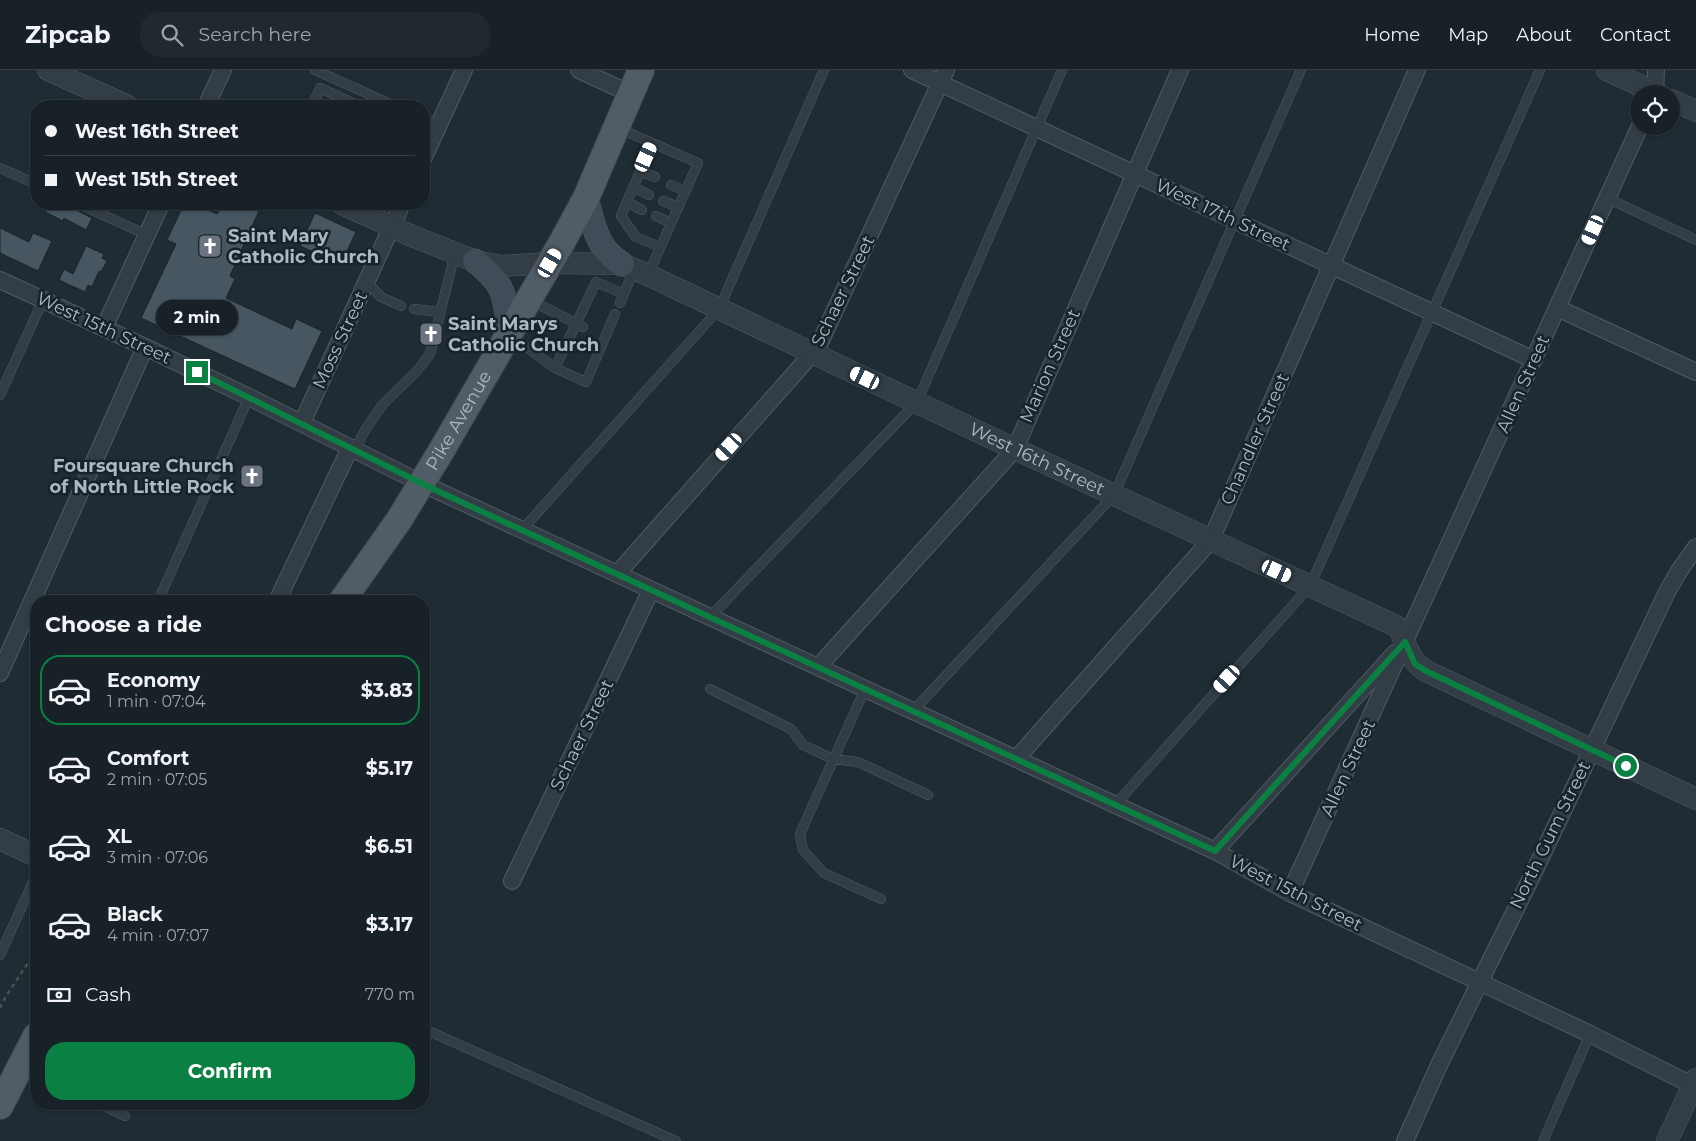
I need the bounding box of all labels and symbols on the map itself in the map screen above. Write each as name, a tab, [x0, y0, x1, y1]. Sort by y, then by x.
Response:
car	[633, 140, 658, 174]
street label: West 17th Street	[1152, 174, 1294, 256]
car	[1580, 213, 1605, 247]
place label: Saint Mary Catholic Church	[228, 225, 379, 268]
street label: Schaer Street	[807, 232, 879, 350]
church icon: Saint Mary Catholic Church	[197, 233, 223, 259]
car	[536, 246, 563, 280]
street label: West 15th Street	[33, 287, 175, 369]
street label: Moss Street	[308, 288, 372, 392]
callout: 2 min	[156, 300, 238, 334]
street label: Marion Street	[1015, 306, 1085, 426]
place label: Saint Marys Catholic Church	[448, 313, 599, 356]
church icon: Saint Marys Catholic Church	[418, 321, 444, 347]
street label: Allen Street	[1492, 332, 1554, 436]
route end	[186, 361, 208, 383]
car	[848, 365, 881, 391]
street label: Pike Avenue	[421, 367, 496, 474]
street label: Chandler Street	[1216, 370, 1294, 508]
street label: West 16th Street	[966, 418, 1108, 500]
car	[713, 431, 744, 463]
place label: Foursquare Church of North Little Rock	[49, 455, 234, 498]
church icon: Foursquare Church of North Little Rock	[239, 463, 265, 489]
car	[1260, 558, 1293, 584]
car	[1211, 663, 1242, 695]
street label: Schaer Street	[546, 676, 618, 794]
street label: Allen Street	[1316, 716, 1380, 820]
route start	[1615, 755, 1637, 777]
street label: North Gum Street	[1505, 757, 1595, 913]
street label: West 15th Street	[1226, 850, 1366, 936]

